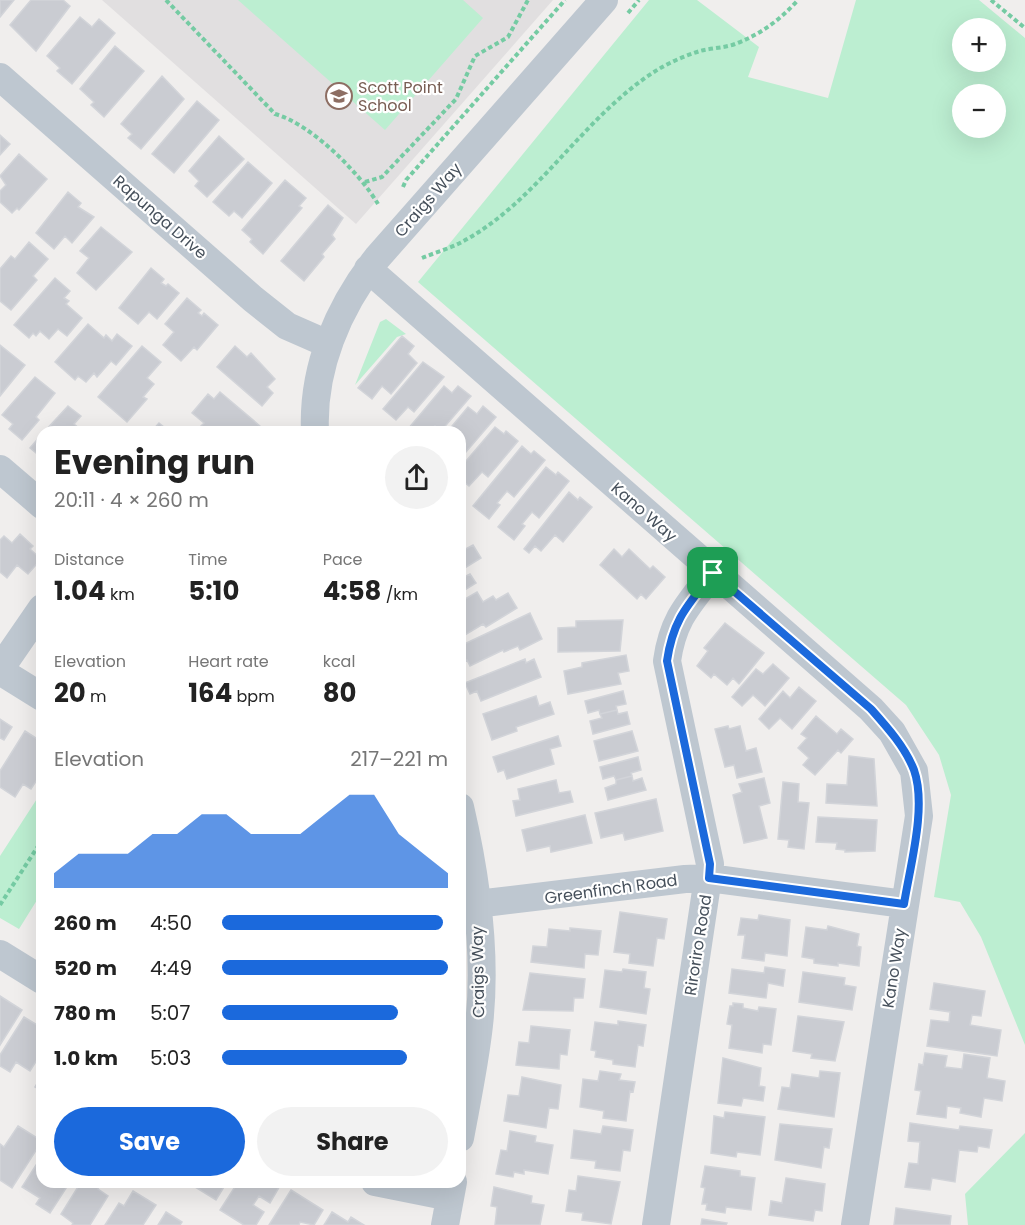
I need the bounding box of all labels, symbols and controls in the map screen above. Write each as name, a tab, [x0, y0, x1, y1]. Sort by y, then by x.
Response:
map controls	[952, 18, 1006, 138]
button: +	[952, 18, 1006, 72]
place label: Scott Point School	[358, 76, 443, 117]
school or university icon: Scott Point School	[324, 81, 354, 111]
button: −	[952, 84, 1006, 138]
street label: Craigs Way	[389, 158, 467, 242]
street label: Rapunga Drive	[108, 170, 212, 264]
text: Evening run	[54, 439, 255, 486]
button: share	[385, 446, 448, 509]
street label: Kano Way	[606, 477, 682, 547]
text: 20:11 · 4 × 260 m	[54, 486, 209, 514]
pin	[687, 547, 738, 598]
text: Distance	[54, 548, 124, 571]
text: Time	[188, 548, 227, 571]
text: Pace	[323, 548, 362, 571]
icon: arrive	[696, 556, 729, 589]
text: 1.04	[54, 573, 106, 609]
text: 5:10	[188, 573, 239, 609]
text: 4:58	[323, 573, 381, 609]
text: km	[106, 583, 135, 606]
text: /km	[381, 583, 418, 606]
text: Elevation	[54, 650, 126, 673]
text: Heart rate	[188, 650, 269, 673]
text: kcal	[323, 650, 355, 673]
text: 20	[54, 675, 86, 711]
text: 164	[188, 675, 232, 711]
text: 80	[323, 675, 356, 711]
text: m	[86, 685, 107, 708]
text: bpm	[232, 685, 275, 708]
text: Elevation	[54, 745, 144, 773]
text: 217–221 m	[350, 745, 448, 773]
street label: Greenfinch Road	[543, 868, 679, 910]
street label: Riroriro Road	[679, 893, 717, 997]
text: 260 m	[54, 909, 117, 937]
text: 4:50	[150, 909, 192, 937]
street label: Craigs Way	[466, 926, 490, 1018]
street label: Kano Way	[876, 926, 912, 1010]
text: 520 m	[54, 954, 117, 982]
text: 4:49	[150, 954, 192, 982]
text: 780 m	[54, 999, 116, 1027]
text: 5:07	[150, 999, 190, 1027]
text: 1.0 km	[54, 1044, 118, 1072]
text: 5:03	[150, 1044, 191, 1072]
button: Save	[54, 1107, 245, 1176]
button: Share	[257, 1107, 448, 1176]

